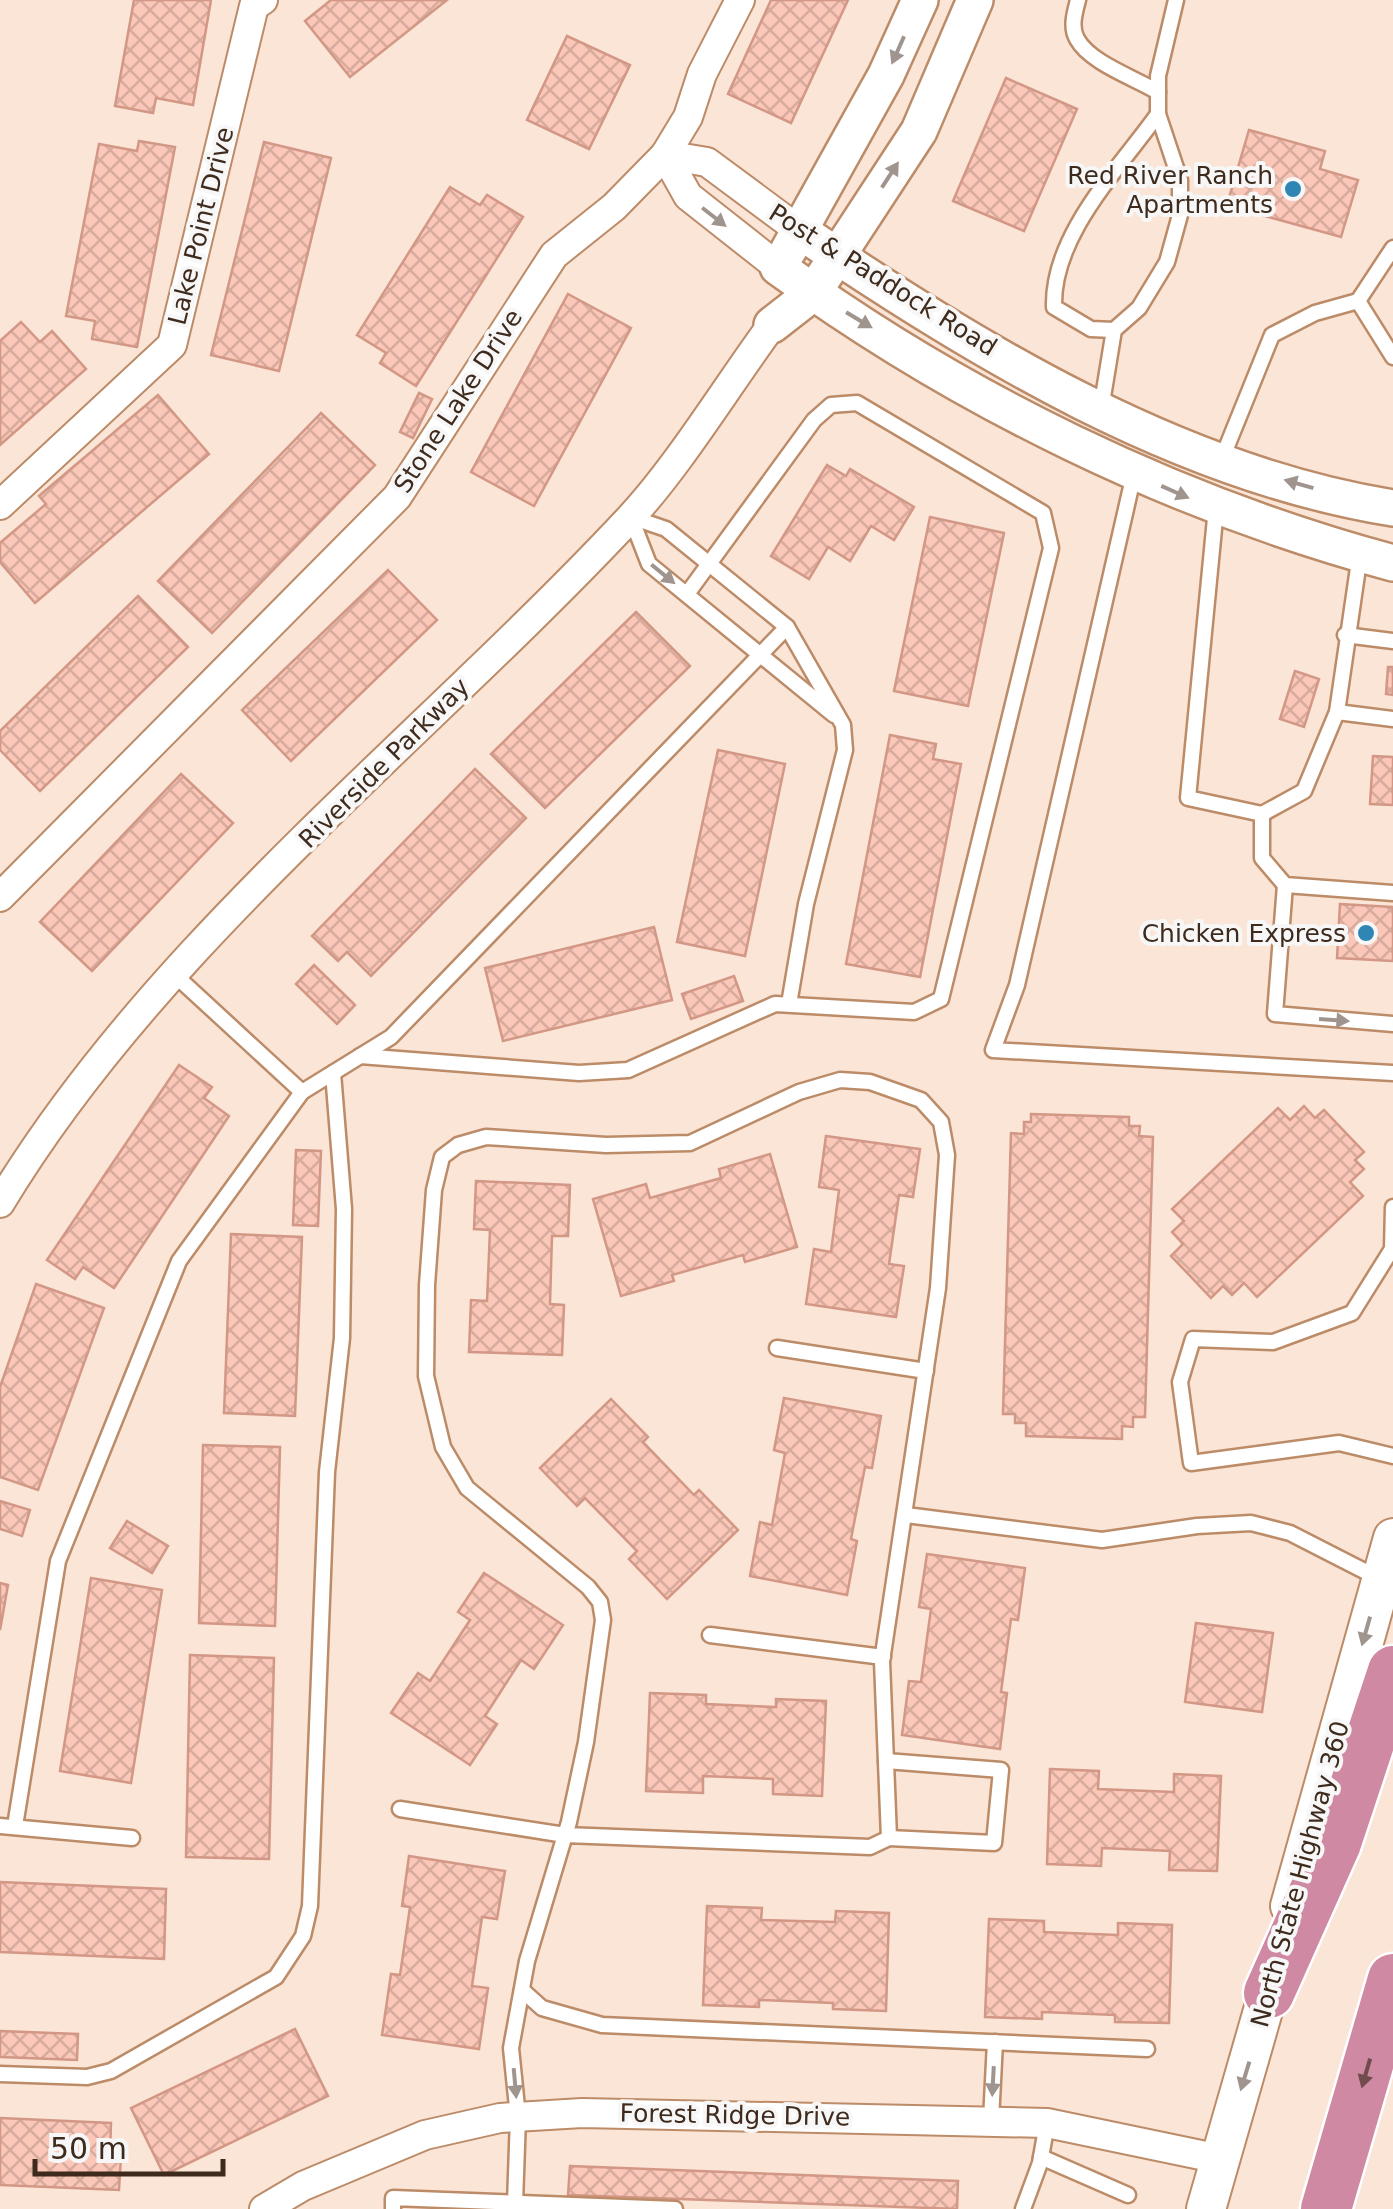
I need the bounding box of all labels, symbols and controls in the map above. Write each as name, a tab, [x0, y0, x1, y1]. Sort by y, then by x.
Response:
one-way arrow	[890, 35, 906, 65]
street label: Lake Point Drive	[162, 124, 240, 328]
one-way arrow	[880, 161, 899, 188]
place label: Red River Ranch Apartments	[1067, 161, 1273, 219]
marker: Red River Ranch Apartments	[1282, 178, 1304, 200]
street label: Post & Paddock Road	[764, 198, 1002, 362]
one-way arrow	[702, 206, 727, 227]
street label: Stone Lake Drive	[388, 304, 528, 498]
one-way arrow	[845, 311, 873, 329]
one-way arrow	[1283, 476, 1314, 491]
one-way arrow	[1160, 484, 1190, 500]
one-way arrow	[650, 563, 675, 584]
street label: Riverside Parkway	[293, 672, 475, 854]
place label: Chicken Express	[1142, 919, 1346, 948]
marker: Chicken Express	[1355, 922, 1377, 944]
one-way arrow	[1319, 1012, 1351, 1028]
one-way arrow	[1358, 1617, 1373, 1647]
street label: North State Highway 360	[1245, 1718, 1355, 2030]
one-way arrow	[1358, 2058, 1373, 2089]
one-way arrow	[1237, 2061, 1252, 2092]
one-way arrow	[985, 2066, 1001, 2098]
one-way arrow	[507, 2067, 523, 2099]
street label: Forest Ridge Drive	[619, 2098, 851, 2132]
scale bar	[35, 2114, 222, 2176]
text: 50 m	[50, 2131, 127, 2166]

